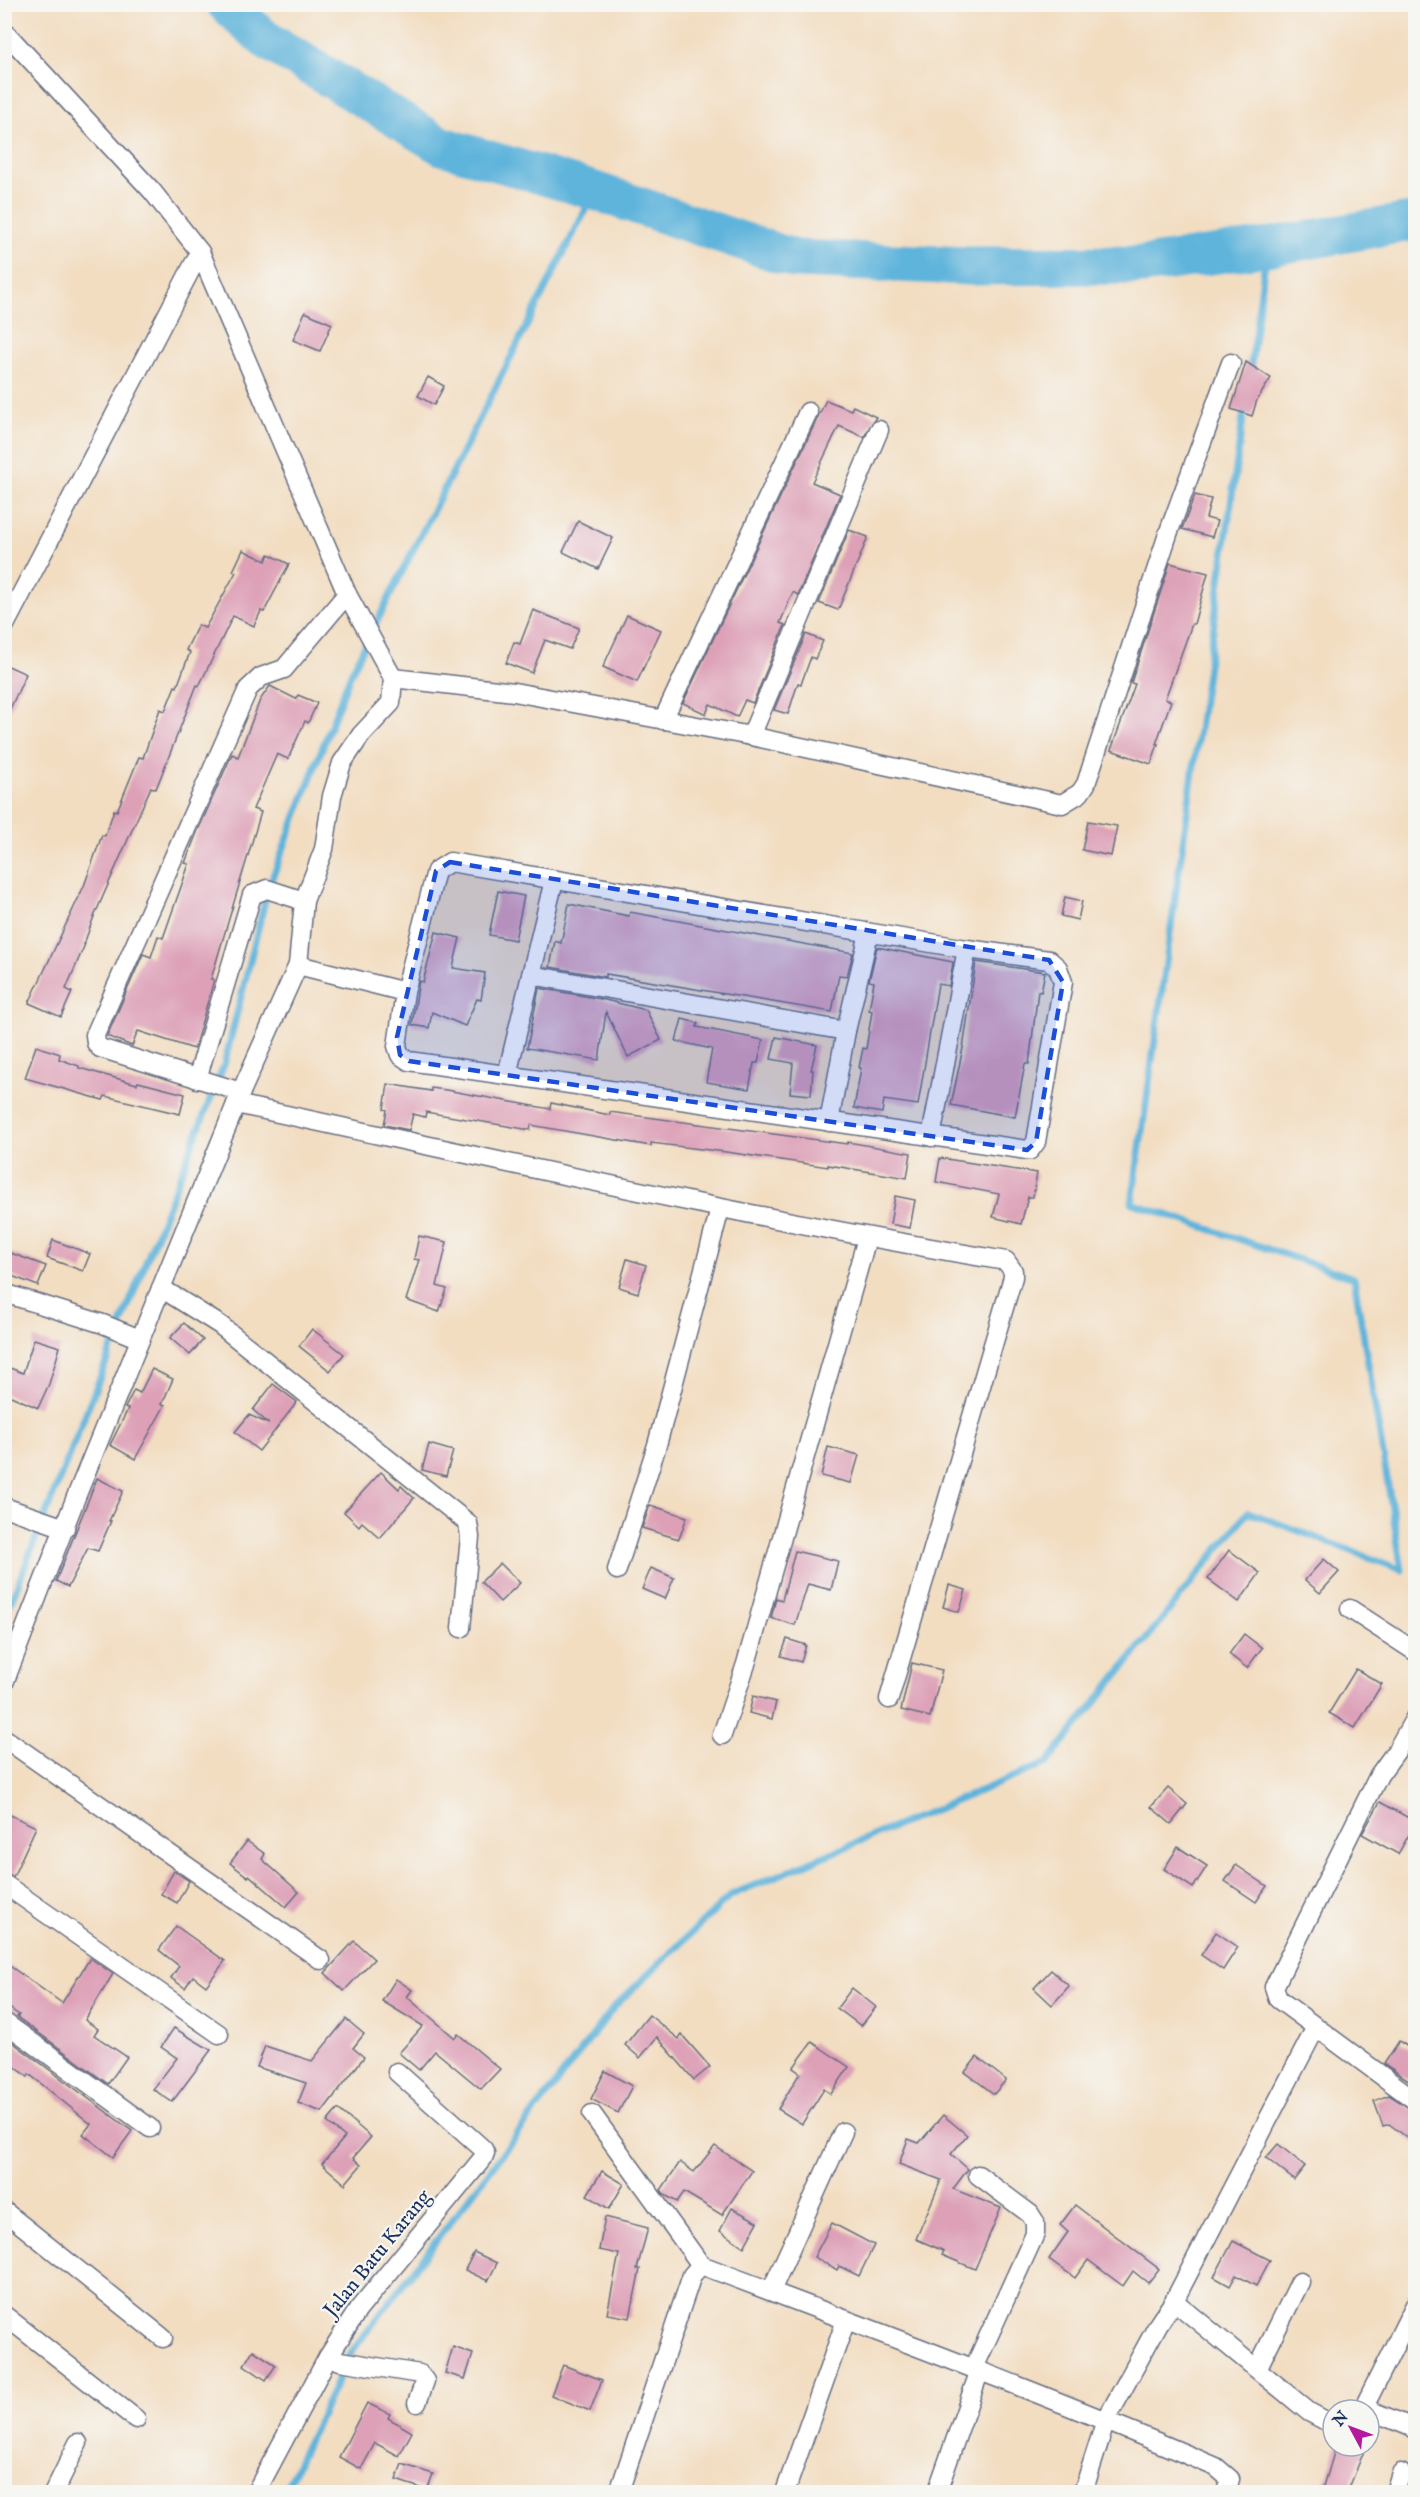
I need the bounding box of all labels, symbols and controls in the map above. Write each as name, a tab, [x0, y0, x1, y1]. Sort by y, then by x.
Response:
street label: Jalan Batu Karang	[317, 2184, 438, 2325]
north arrow	[1321, 2398, 1381, 2458]
text: N	[1328, 2408, 1353, 2432]

